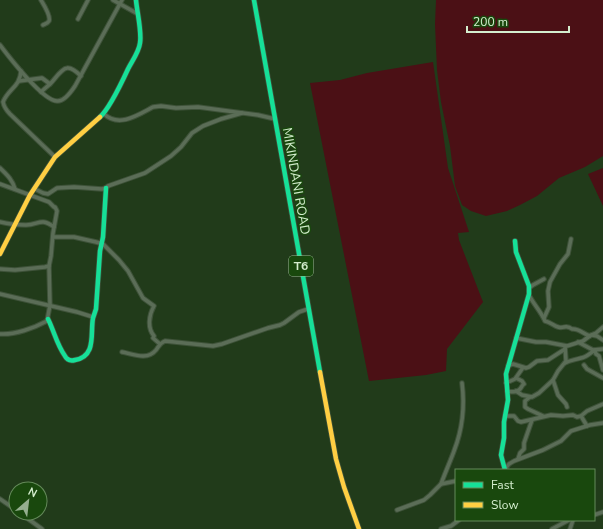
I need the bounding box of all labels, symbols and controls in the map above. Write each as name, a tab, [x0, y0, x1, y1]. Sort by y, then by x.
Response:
scale bar	[467, 8, 569, 34]
text: 200 m	[473, 14, 508, 30]
street label: MIKINDANI ROAD	[278, 126, 314, 236]
road number: T6	[289, 256, 313, 276]
legend	[455, 469, 595, 521]
text: Fast	[491, 477, 514, 493]
north arrow	[8, 481, 48, 521]
text: N	[25, 484, 40, 501]
text: Slow	[491, 497, 519, 513]

